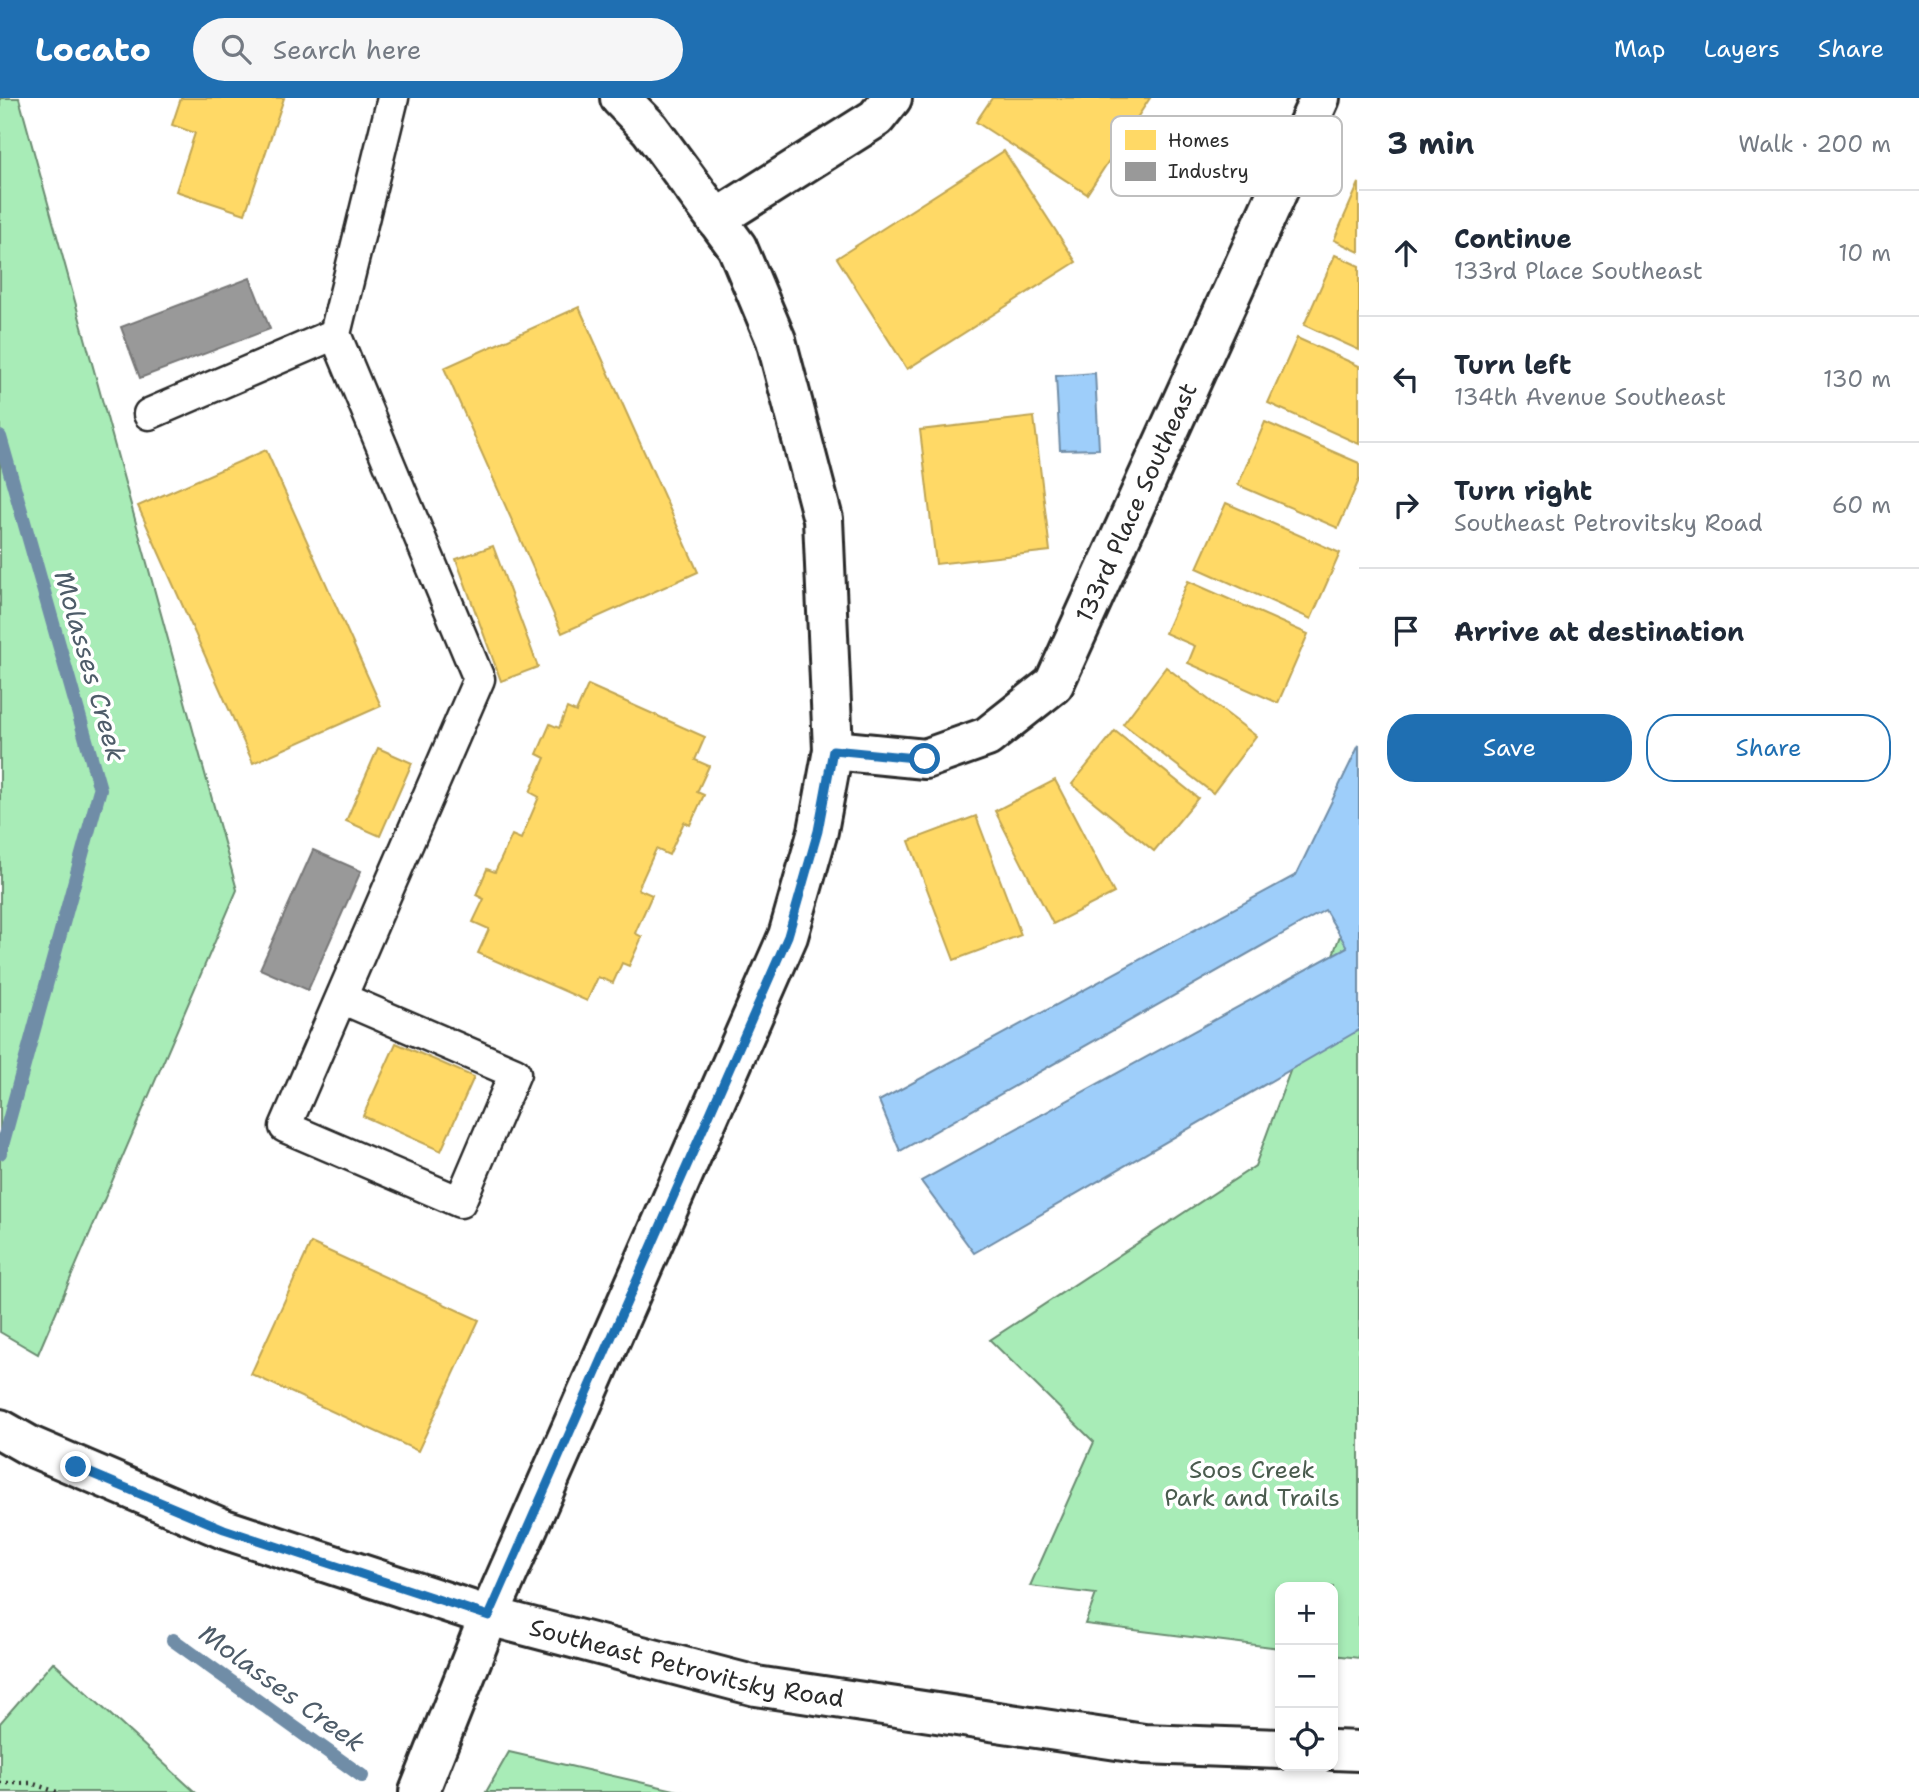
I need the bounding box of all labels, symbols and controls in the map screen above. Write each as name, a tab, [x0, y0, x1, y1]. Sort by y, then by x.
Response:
search box	[193, 18, 683, 81]
text: Locato	[35, 27, 151, 72]
icon: search	[217, 30, 255, 68]
text: Search here	[273, 32, 421, 67]
text: Map	[1614, 33, 1665, 65]
text: Layers	[1703, 33, 1780, 65]
text: Share	[1818, 33, 1884, 65]
legend	[1111, 116, 1342, 196]
text: 3 min	[1387, 123, 1474, 164]
text: Homes	[1168, 128, 1229, 153]
text: Walk · 200 m	[1738, 129, 1891, 159]
text: Industry	[1168, 159, 1249, 184]
text: Continue	[1454, 221, 1572, 256]
icon: ahead	[1387, 234, 1425, 272]
text: 10 m	[1838, 238, 1891, 268]
text: 133rd Place Southeast	[1454, 256, 1703, 286]
text: Turn left	[1454, 347, 1571, 382]
icon: left	[1387, 360, 1425, 398]
text: 130 m	[1823, 364, 1891, 394]
street label: 133rd Place Southeast	[1068, 378, 1205, 627]
text: 134th Avenue Southeast	[1454, 382, 1726, 412]
text: Turn right	[1454, 473, 1592, 508]
icon: right	[1387, 486, 1425, 524]
text: 60 m	[1832, 490, 1891, 520]
text: Southeast Petrovitsky Road	[1454, 508, 1763, 538]
water label: Molasses Creek	[46, 566, 134, 766]
icon: arrive	[1387, 612, 1425, 650]
text: Arrive at destination	[1454, 614, 1744, 649]
button: Save	[1387, 714, 1632, 782]
button: Share	[1646, 714, 1891, 782]
route start	[909, 743, 940, 774]
route end	[60, 1451, 91, 1482]
park label: Soos Creek Park and Trails	[1164, 1454, 1340, 1514]
map controls	[1275, 1582, 1338, 1771]
button: +	[1275, 1582, 1338, 1645]
street label: Southeast Petrovitsky Road	[526, 1611, 846, 1715]
water label: Molasses Creek	[192, 1615, 372, 1760]
button: −	[1275, 1645, 1338, 1708]
button: locate	[1275, 1708, 1338, 1771]

